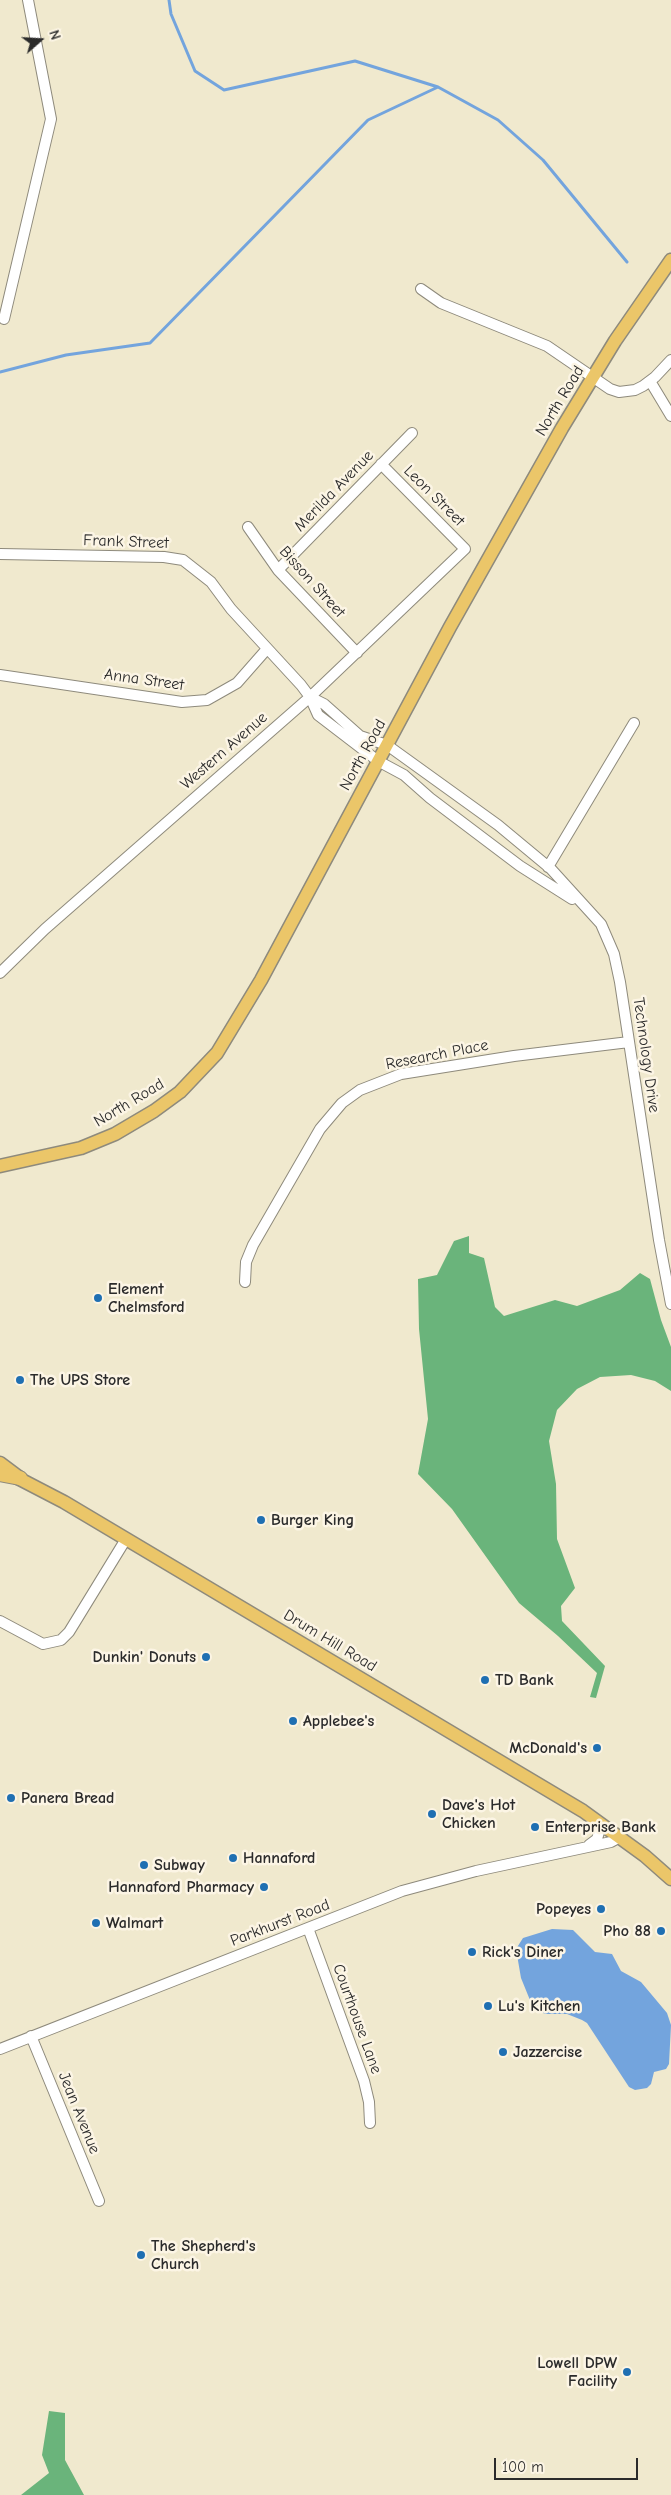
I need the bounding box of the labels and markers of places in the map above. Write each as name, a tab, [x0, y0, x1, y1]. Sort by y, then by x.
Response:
place label: Element Chelmsford	[108, 1279, 185, 1317]
marker: Element Chelmsford	[92, 1292, 104, 1304]
place label: The UPS Store	[30, 1370, 130, 1390]
marker: The UPS Store	[14, 1374, 26, 1386]
place label: Burger King	[271, 1510, 354, 1530]
marker: Burger King	[255, 1514, 267, 1526]
place label: Dunkin' Donuts	[92, 1647, 196, 1667]
marker: Dunkin' Donuts	[200, 1651, 212, 1663]
place label: TD Bank	[495, 1670, 553, 1690]
marker: TD Bank	[479, 1674, 491, 1686]
place label: Applebee's	[303, 1711, 374, 1731]
marker: Applebee's	[287, 1715, 299, 1727]
place label: McDonald's	[509, 1738, 587, 1758]
marker: McDonald's	[591, 1742, 603, 1754]
place label: Panera Bread	[21, 1788, 114, 1808]
marker: Panera Bread	[5, 1792, 17, 1804]
place label: Dave's Hot Chicken	[442, 1795, 515, 1833]
marker: Dave's Hot Chicken	[426, 1808, 438, 1820]
place label: Enterprise Bank	[545, 1817, 656, 1837]
marker: Enterprise Bank	[529, 1821, 541, 1833]
place label: Hannaford	[243, 1848, 315, 1868]
marker: Hannaford	[227, 1852, 239, 1864]
place label: Subway	[154, 1855, 205, 1875]
marker: Subway	[138, 1859, 150, 1871]
place label: Hannaford Pharmacy	[108, 1877, 254, 1897]
marker: Hannaford Pharmacy	[258, 1881, 270, 1893]
place label: Popeyes	[536, 1899, 591, 1919]
marker: Popeyes	[595, 1903, 607, 1915]
place label: Walmart	[106, 1913, 163, 1933]
marker: Walmart	[90, 1917, 102, 1929]
place label: Pho 88	[603, 1921, 651, 1941]
marker: Pho 88	[655, 1925, 667, 1937]
place label: Rick's Diner	[482, 1942, 563, 1962]
marker: Rick's Diner	[466, 1946, 478, 1958]
place label: Lu's Kitchen	[498, 1996, 581, 2016]
marker: Lu's Kitchen	[482, 2000, 494, 2012]
place label: Jazzercise	[513, 2042, 582, 2062]
marker: Jazzercise	[497, 2046, 509, 2058]
place label: The Shepherd's Church	[151, 2236, 255, 2274]
marker: The Shepherd's Church	[135, 2249, 147, 2261]
place label: Lowell DPW Facility	[537, 2353, 617, 2391]
marker: Lowell DPW Facility	[621, 2366, 633, 2378]

